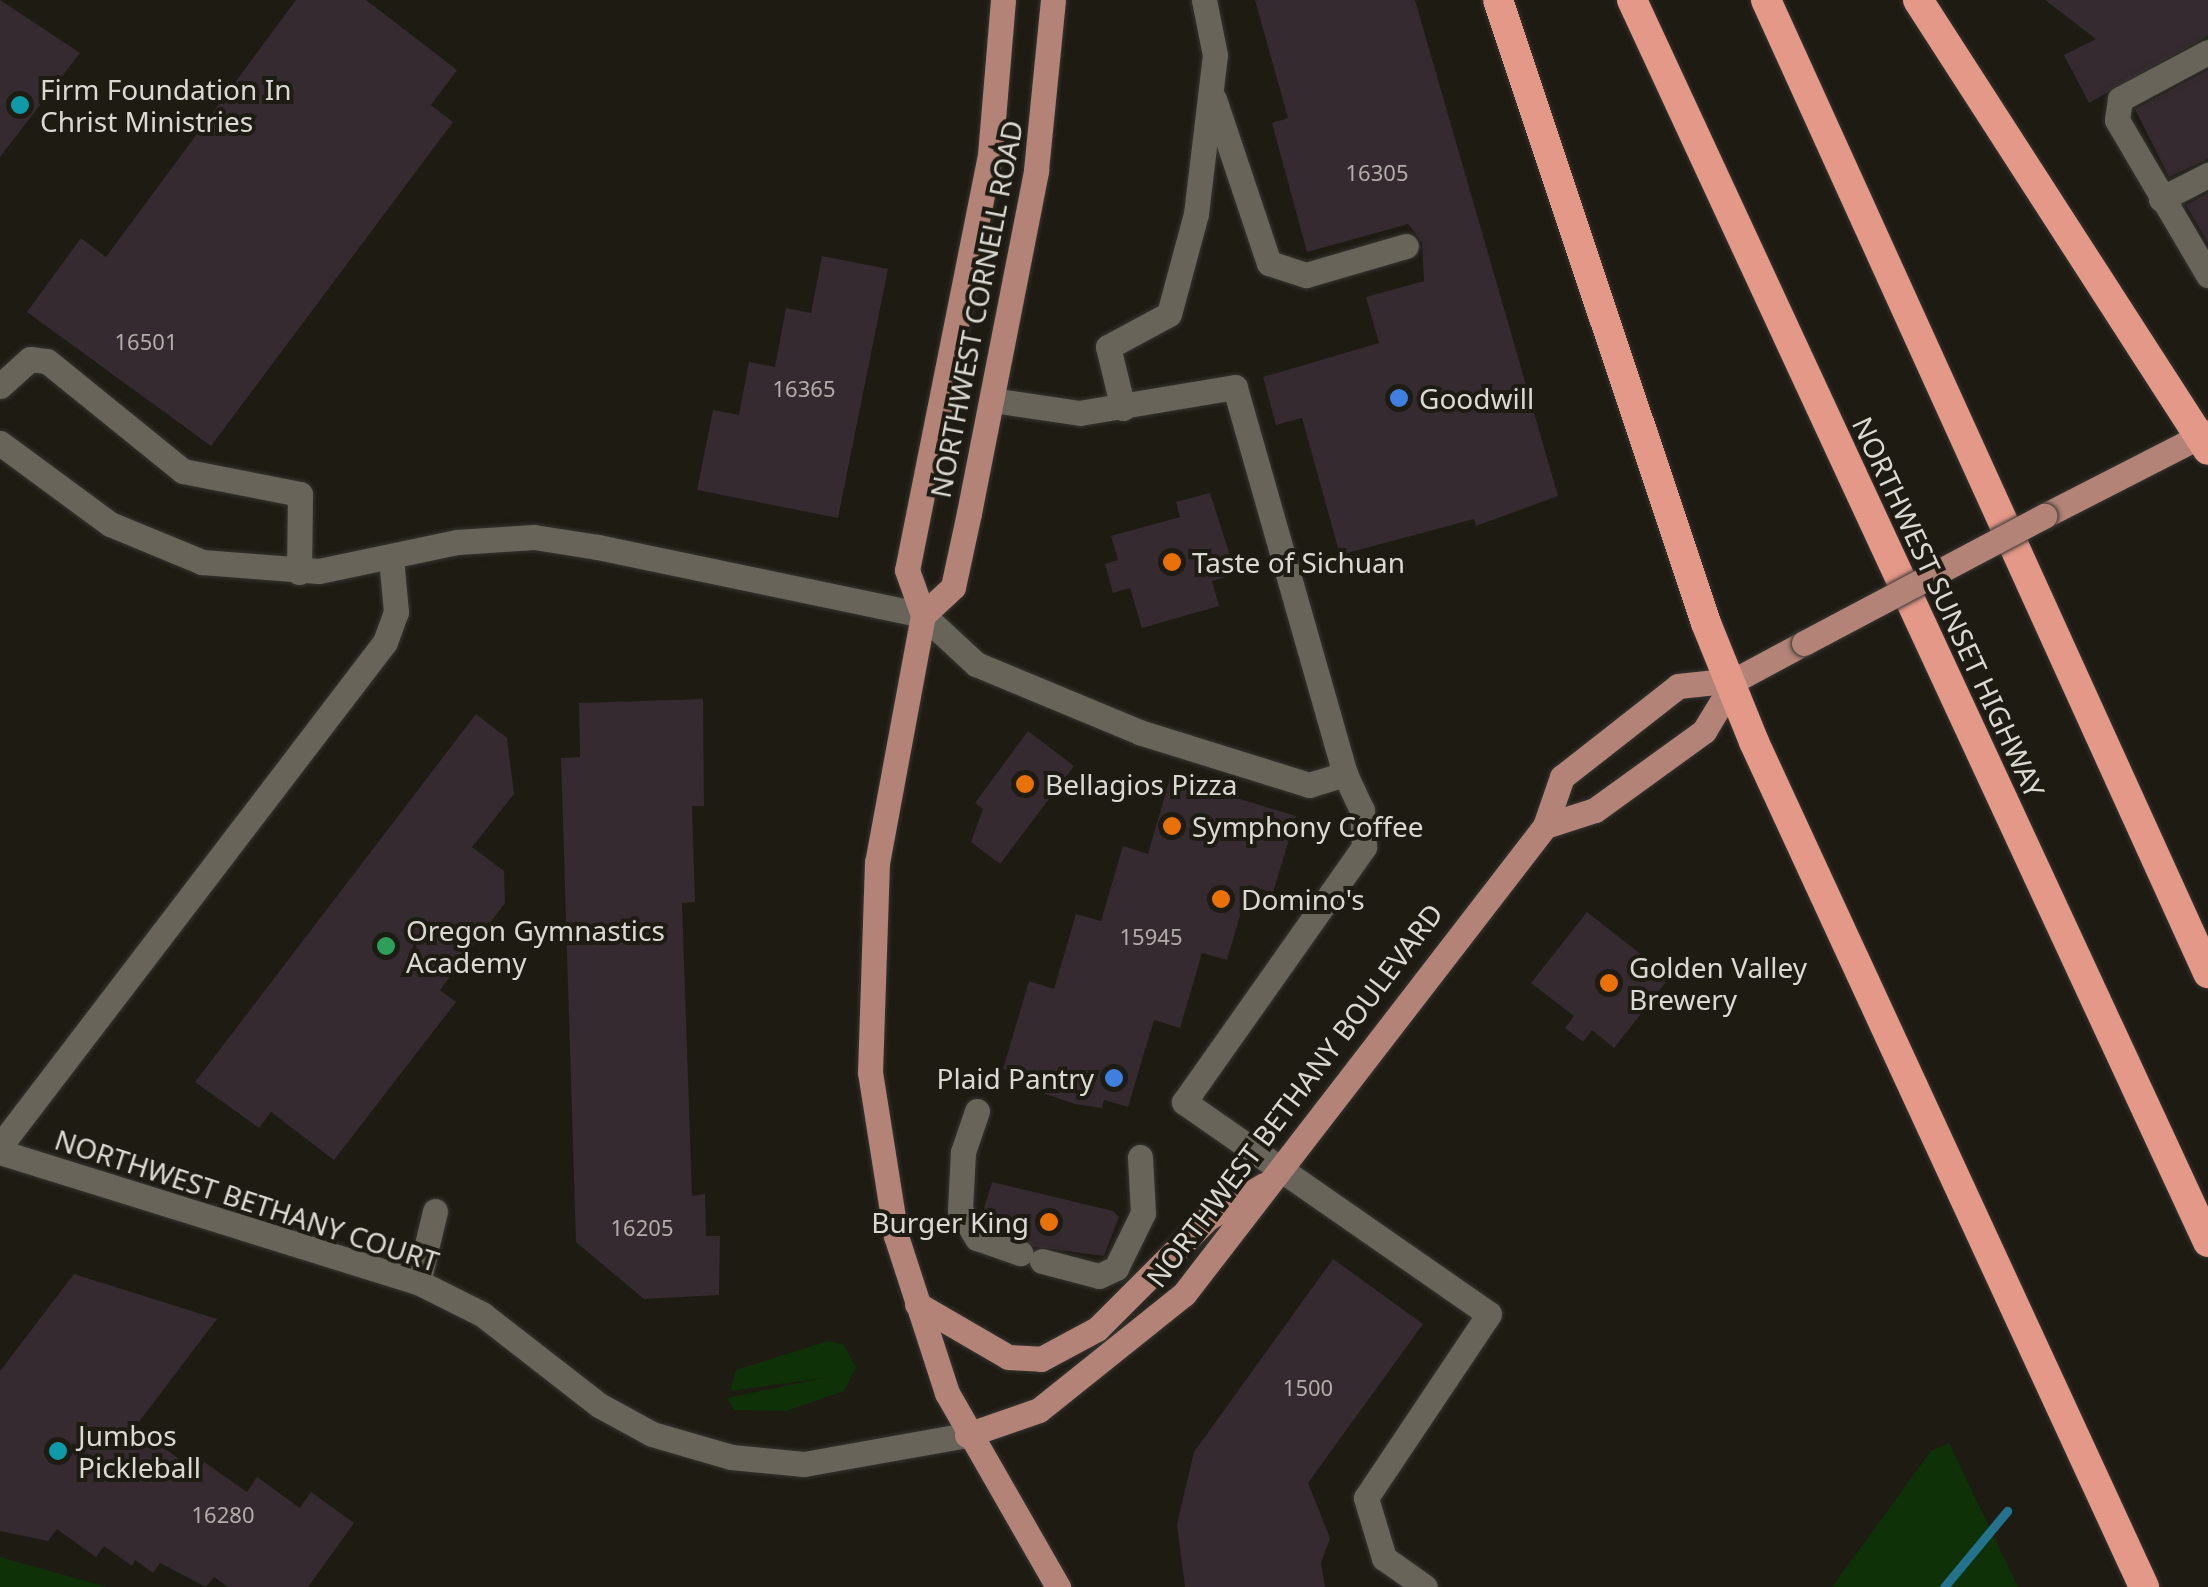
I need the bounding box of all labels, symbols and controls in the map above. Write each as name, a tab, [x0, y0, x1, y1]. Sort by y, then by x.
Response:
place label: Firm Foundation In Christ Ministries	[40, 72, 291, 138]
marker: Firm Foundation In Christ Ministries	[9, 94, 31, 116]
street label: NORTHWEST CORNELL ROAD	[923, 117, 1029, 501]
house number: 16305	[1346, 160, 1408, 186]
house number: 16501	[115, 329, 177, 355]
house number: 16365	[773, 376, 835, 402]
place label: Goodwill	[1419, 381, 1534, 415]
marker: Goodwill	[1388, 387, 1410, 409]
street label: NORTHWEST SUNSET HIGHWAY	[1846, 411, 2052, 803]
place label: Taste of Sichuan	[1192, 545, 1405, 579]
marker: Taste of Sichuan	[1161, 551, 1183, 573]
place label: Bellagios Pizza	[1045, 767, 1237, 801]
marker: Bellagios Pizza	[1014, 773, 1036, 795]
place label: Symphony Coffee	[1192, 809, 1424, 843]
marker: Symphony Coffee	[1161, 815, 1183, 837]
place label: Domino's	[1241, 882, 1365, 916]
marker: Domino's	[1210, 888, 1232, 910]
street label: NORTHWEST BETHANY BOULEVARD	[1139, 897, 1449, 1293]
place label: Oregon Gymnastics Academy	[406, 913, 665, 979]
house number: 15945	[1120, 924, 1182, 950]
marker: Oregon Gymnastics Academy	[375, 935, 397, 957]
place label: Golden Valley Brewery	[1629, 950, 1807, 1016]
marker: Golden Valley Brewery	[1598, 972, 1620, 994]
place label: Plaid Pantry	[937, 1061, 1094, 1095]
marker: Plaid Pantry	[1103, 1067, 1125, 1089]
street label: NORTHWEST BETHANY COURT	[51, 1122, 443, 1278]
place label: Burger King	[871, 1205, 1029, 1239]
marker: Burger King	[1038, 1211, 1060, 1233]
house number: 16205	[611, 1215, 673, 1241]
house number: 1500	[1283, 1375, 1333, 1401]
place label: Jumbos Pickleball	[78, 1418, 201, 1484]
marker: Jumbos Pickleball	[47, 1440, 69, 1462]
house number: 16280	[192, 1502, 254, 1528]

